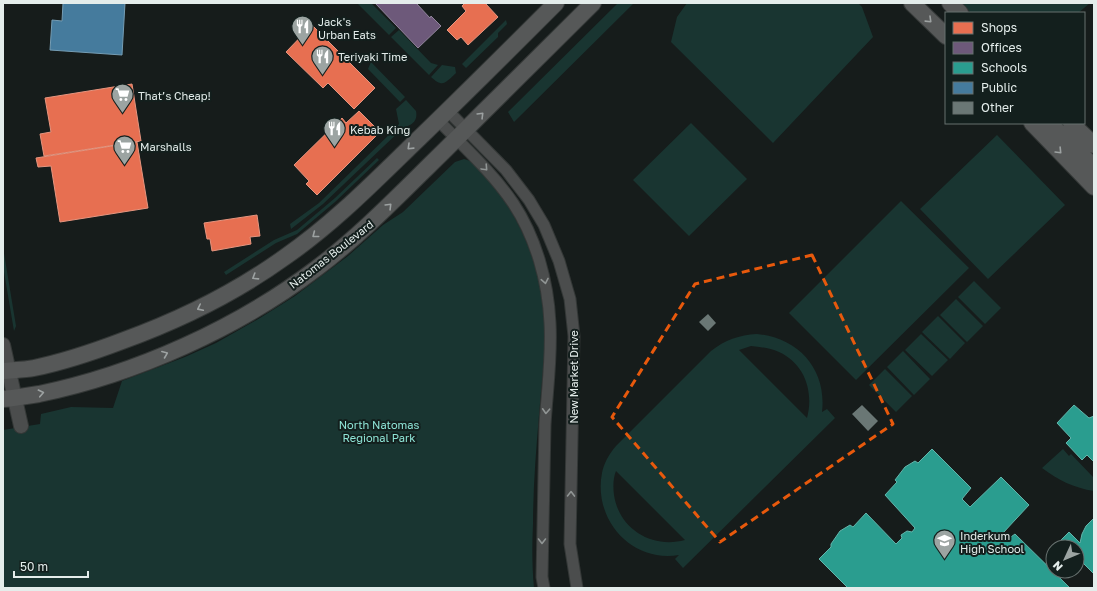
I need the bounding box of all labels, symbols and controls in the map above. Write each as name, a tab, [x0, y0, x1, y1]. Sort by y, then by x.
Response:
legend	[945, 12, 1085, 124]
restaurant icon: Jack's Urban Eats	[289, 14, 315, 47]
place label: Jack's Urban Eats	[318, 15, 376, 41]
one-way arrow	[924, 15, 932, 22]
text: Shops	[981, 20, 1017, 35]
text: Offices	[981, 40, 1022, 55]
restaurant icon: Teriyaki Time	[310, 43, 336, 76]
place label: Teriyaki Time	[338, 50, 407, 63]
text: Schools	[981, 60, 1027, 75]
text: Public	[981, 80, 1018, 95]
supermarket icon: That’s Cheap!	[110, 82, 136, 115]
place label: That’s Cheap!	[138, 89, 211, 102]
text: Other	[981, 100, 1014, 115]
one-way arrow	[476, 112, 484, 120]
restaurant icon: Kebab King	[321, 116, 347, 149]
place label: Kebab King	[350, 123, 410, 136]
supermarket icon: Marshalls	[112, 133, 138, 166]
place label: Marshalls	[140, 140, 192, 153]
one-way arrow	[407, 142, 415, 150]
one-way arrow	[1054, 146, 1062, 154]
one-way arrow	[480, 163, 488, 171]
one-way arrow	[384, 203, 392, 211]
street label: Natomas Boulevard	[286, 217, 376, 291]
one-way arrow	[312, 230, 319, 237]
one-way arrow	[252, 273, 259, 280]
one-way arrow	[540, 278, 548, 284]
one-way arrow	[197, 303, 204, 311]
street label: New Market Drive	[567, 330, 580, 424]
one-way arrow	[162, 350, 169, 358]
one-way arrow	[38, 390, 45, 398]
one-way arrow	[542, 408, 551, 414]
park label: North Natomas Regional Park	[339, 418, 419, 444]
one-way arrow	[567, 491, 575, 497]
school or university icon: Inderkum High School	[931, 528, 957, 561]
place label: Inderkum High School	[960, 529, 1025, 555]
one-way arrow	[538, 538, 546, 544]
north arrow	[1045, 539, 1085, 579]
scale bar	[14, 553, 88, 579]
text: 50 m	[20, 559, 48, 574]
text: N	[1050, 559, 1065, 574]

